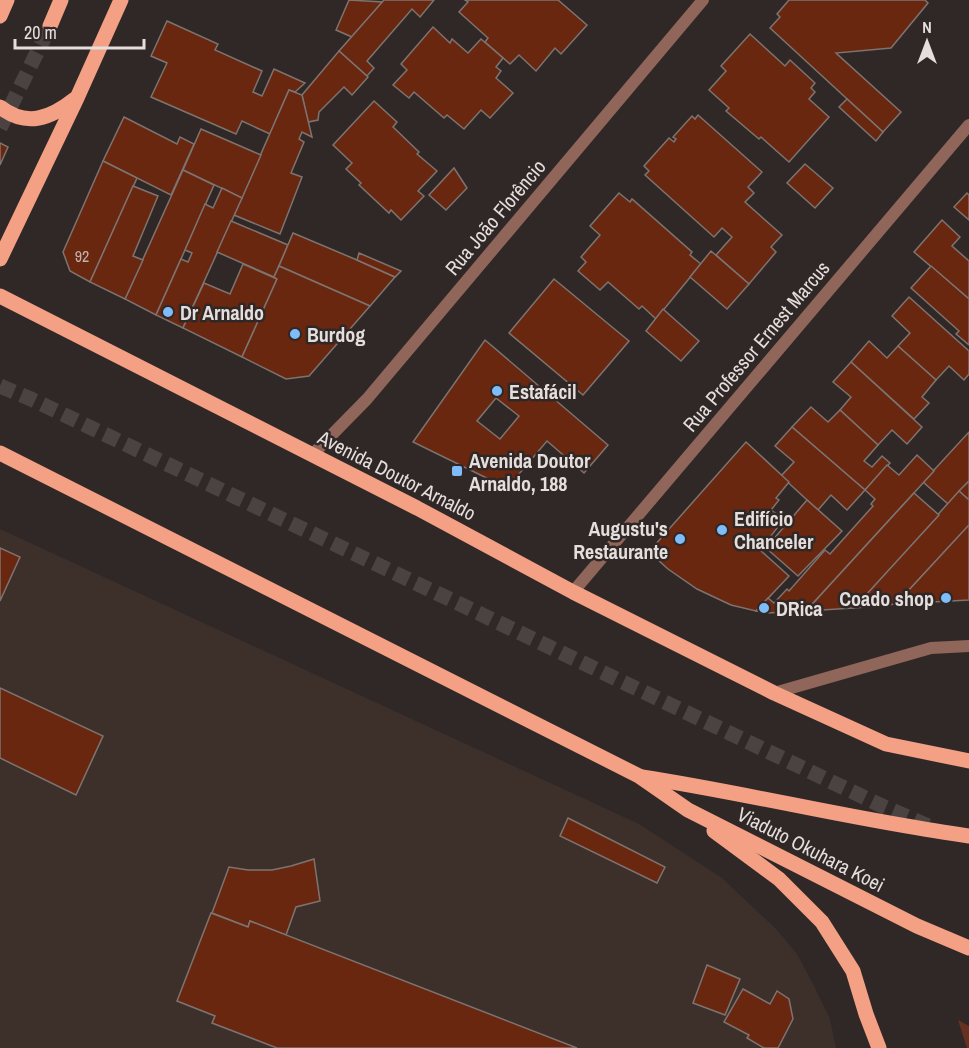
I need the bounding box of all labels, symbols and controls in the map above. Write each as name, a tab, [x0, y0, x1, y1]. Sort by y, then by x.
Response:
scale bar	[15, 12, 144, 50]
north arrow	[897, 12, 957, 72]
text: N	[922, 16, 932, 38]
text: 20 m	[24, 20, 57, 45]
street label: Rua João Florêncio	[439, 154, 551, 280]
house number: 92	[75, 245, 89, 267]
street label: Rua Professor Ernest Marcus	[677, 255, 835, 437]
place label: Dr Arnaldo	[180, 299, 264, 326]
marker: Dr Arnaldo	[161, 305, 175, 319]
place label: Burdog	[307, 321, 365, 348]
marker: Burdog	[288, 327, 302, 341]
place label: Estafácil	[509, 378, 576, 405]
marker: Estafácil	[490, 384, 504, 398]
street label: Avenida Doutor Arnaldo	[313, 423, 481, 526]
place label: Avenida Doutor Arnaldo, 188	[469, 447, 591, 497]
marker: Avenida Doutor Arnaldo, 188	[450, 464, 464, 478]
place label: Edifício Chanceler	[734, 505, 814, 555]
place label: Augustu's Restaurante	[573, 515, 668, 565]
marker: Edifício Chanceler	[715, 523, 729, 537]
marker: Augustu's Restaurante	[673, 532, 687, 546]
place label: Coado shop	[839, 585, 934, 612]
marker: Coado shop	[939, 591, 953, 605]
place label: DRica	[776, 595, 822, 622]
marker: DRica	[757, 601, 771, 615]
street label: Viaduto Okuhara Koei	[733, 800, 889, 898]

